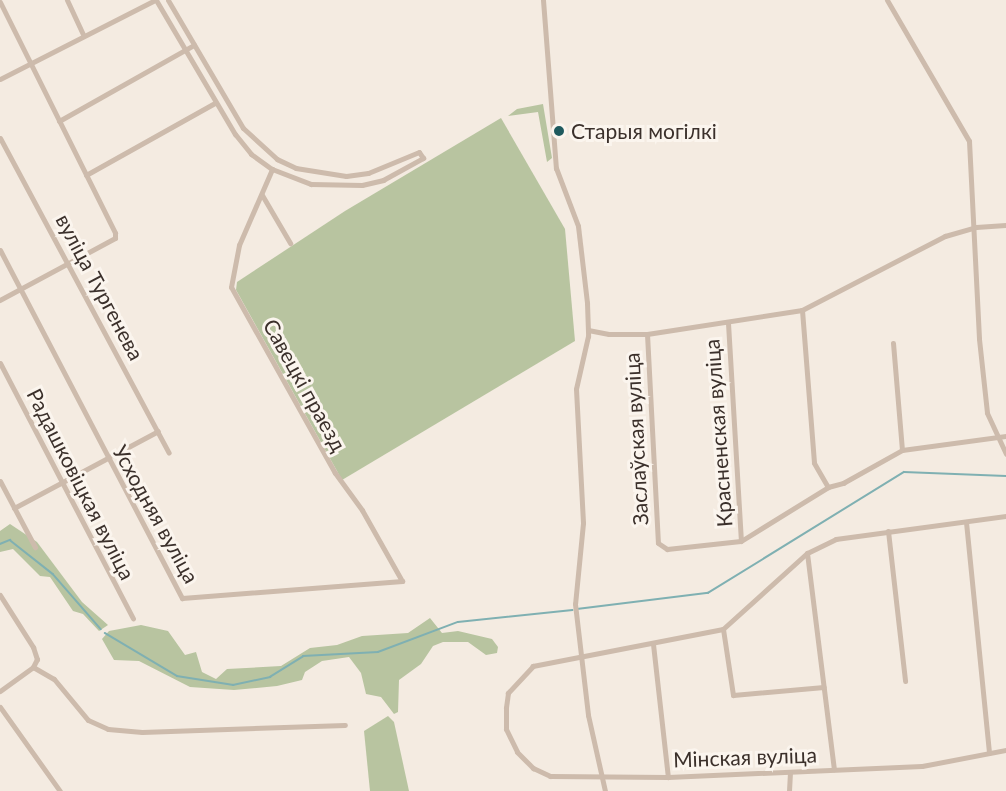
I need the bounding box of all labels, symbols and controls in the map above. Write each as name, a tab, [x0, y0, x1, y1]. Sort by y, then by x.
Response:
place label: Старыя могілкі	[571, 118, 717, 144]
marker: Старыя могілкі	[552, 124, 566, 138]
street label: вуліца Тургенева	[51, 210, 149, 364]
street label: Савецкі праезд	[258, 314, 352, 456]
street label: Красненская вуліца	[699, 338, 737, 528]
street label: Заслаўская вуліца	[619, 352, 653, 526]
street label: Радашковіцкая вуліца	[22, 384, 140, 584]
street label: Усходняя вуліца	[108, 441, 204, 587]
street label: Мінская вуліца	[673, 742, 817, 772]

